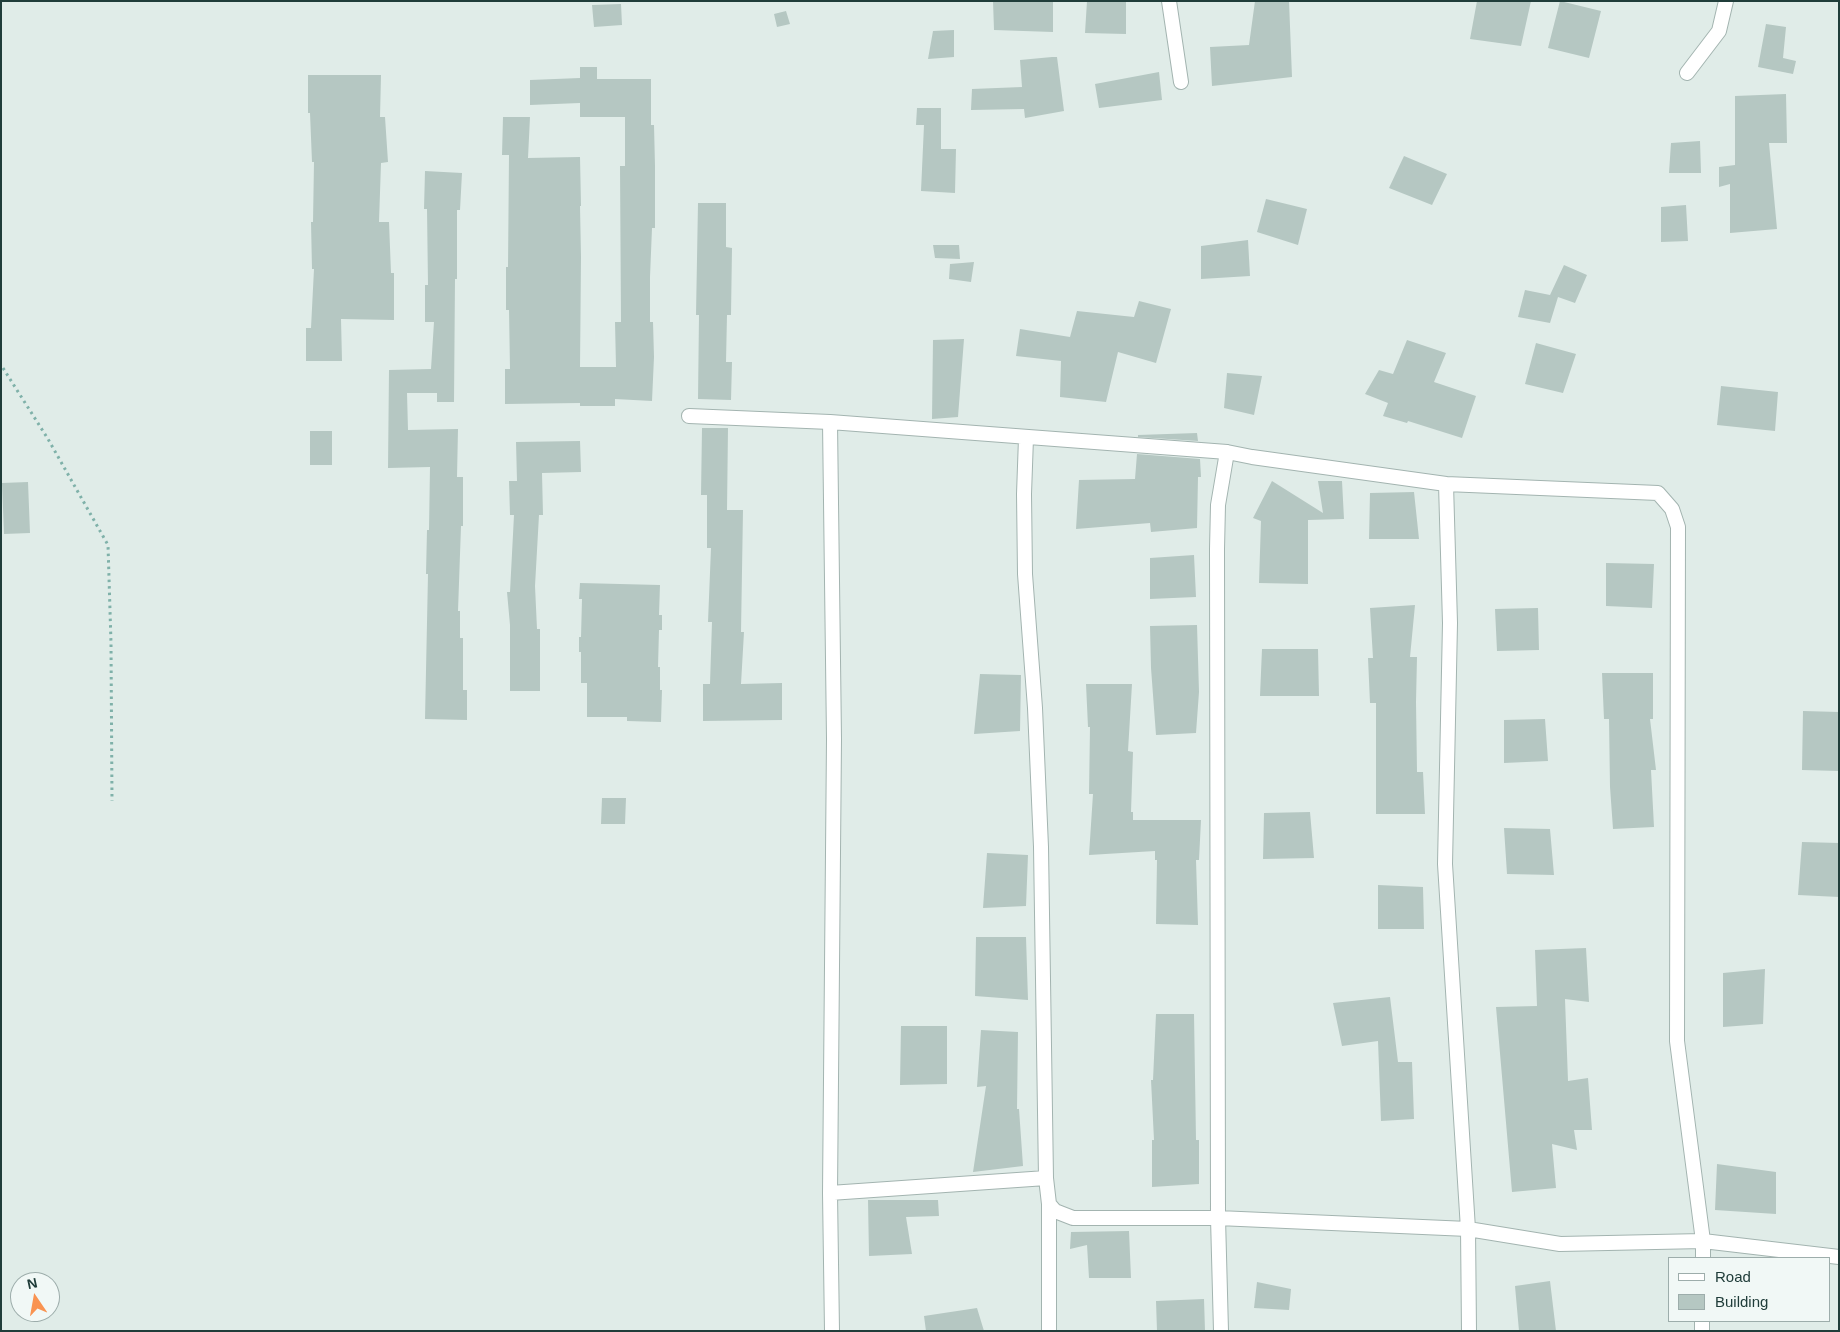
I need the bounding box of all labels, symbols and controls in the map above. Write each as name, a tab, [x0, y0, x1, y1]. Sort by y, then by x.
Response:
legend	[1668, 1257, 1830, 1322]
text: Road	[1715, 1268, 1751, 1285]
north arrow	[10, 1272, 60, 1322]
text: N	[25, 1274, 39, 1292]
text: Building	[1715, 1293, 1768, 1310]

